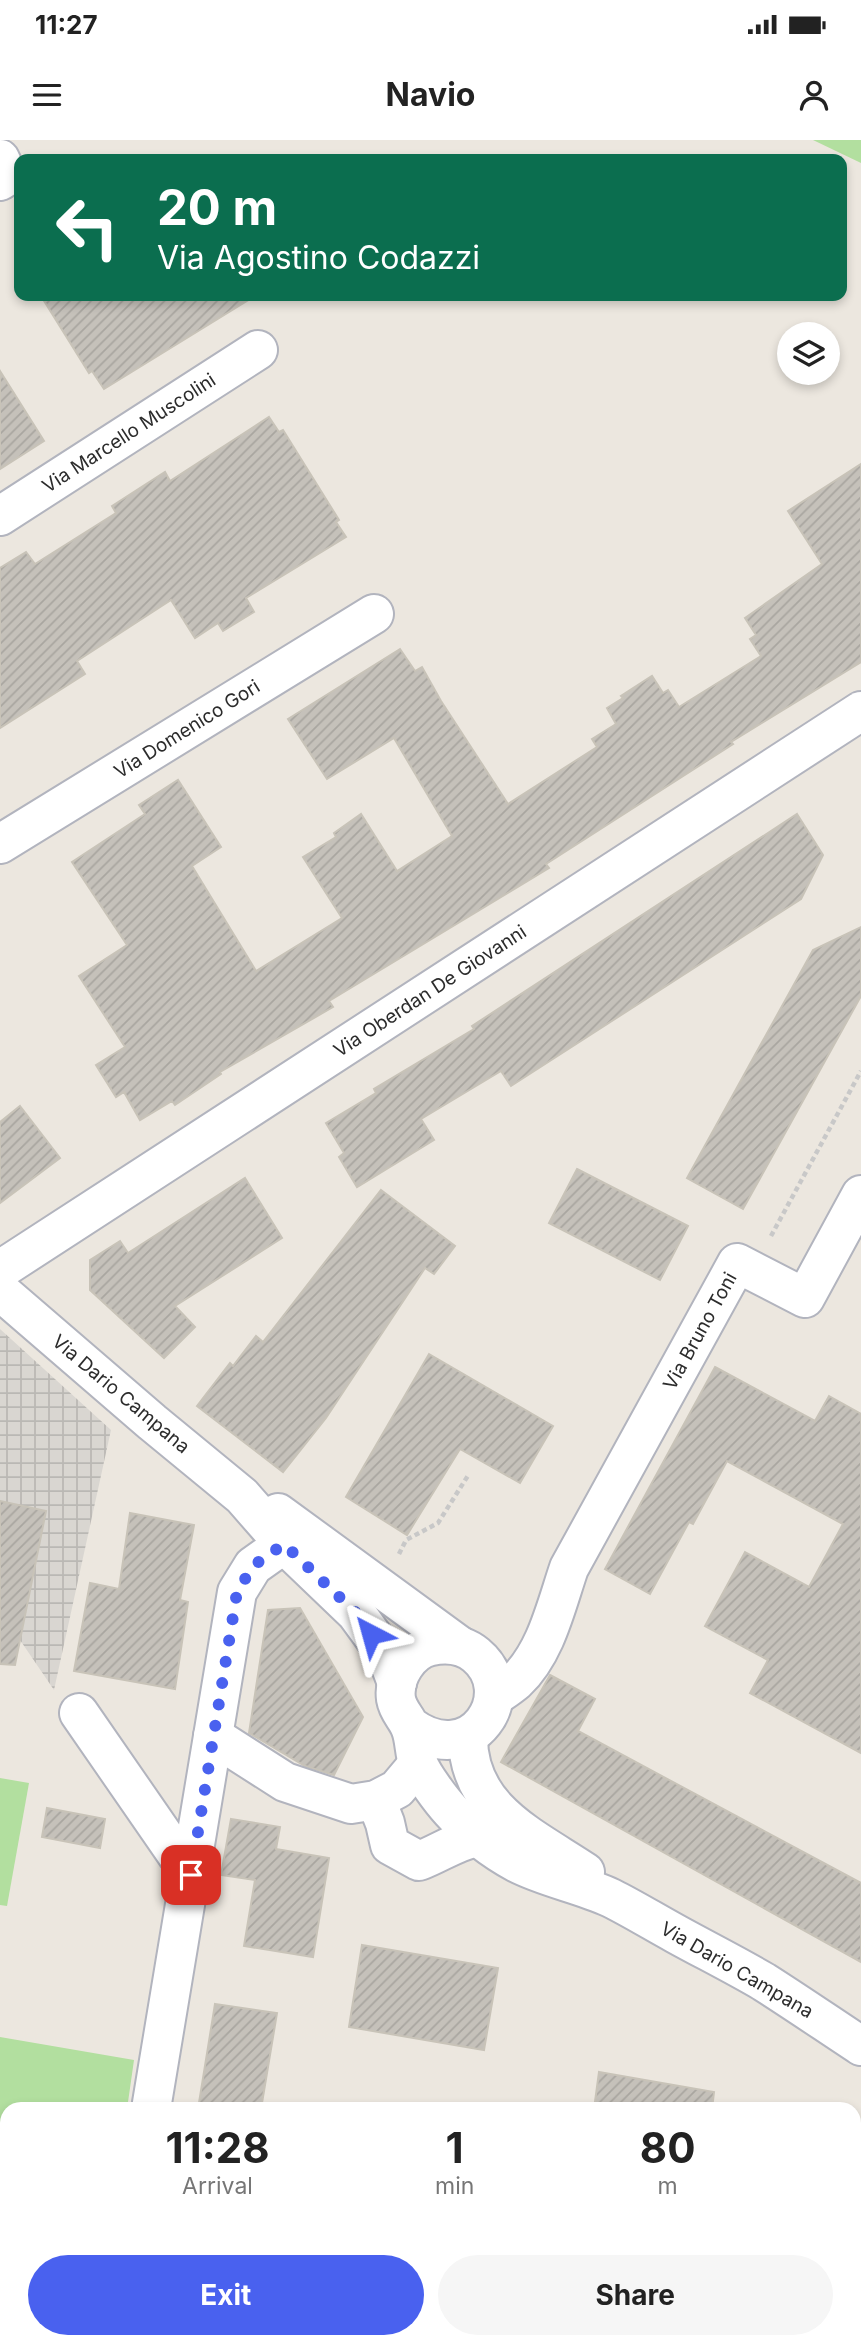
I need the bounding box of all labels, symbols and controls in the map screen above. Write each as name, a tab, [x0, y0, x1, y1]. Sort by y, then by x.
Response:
text: 11:27	[35, 9, 98, 40]
text: Navio	[386, 75, 475, 114]
icon: menu	[28, 76, 66, 114]
icon: person	[795, 76, 833, 114]
text: 20 m	[157, 178, 277, 237]
icon: left	[42, 182, 133, 273]
text: Via Agostino Codazzi	[157, 238, 480, 277]
map controls	[777, 322, 840, 385]
button: layers	[777, 322, 840, 385]
street label: Via Marcello Muscolini	[38, 368, 220, 498]
street label: Via Domenico Gori	[110, 675, 264, 783]
street label: Via Oberdan De Giovanni	[329, 920, 531, 1062]
street label: Via Bruno Toni	[658, 1268, 742, 1394]
street label: Via Dario Campana	[48, 1330, 194, 1458]
position arrow	[334, 1597, 408, 1671]
pin	[161, 1845, 221, 1905]
icon: arrive	[172, 1856, 210, 1894]
street label: Via Dario Campana	[657, 1917, 817, 2023]
text: 11:28	[165, 2122, 270, 2173]
text: 1	[446, 2122, 464, 2173]
text: 80	[640, 2122, 695, 2173]
text: Arrival	[182, 2172, 253, 2200]
text: min	[435, 2172, 474, 2200]
text: m	[658, 2172, 678, 2200]
button: Exit	[28, 2255, 424, 2335]
button: Share	[438, 2255, 833, 2335]

